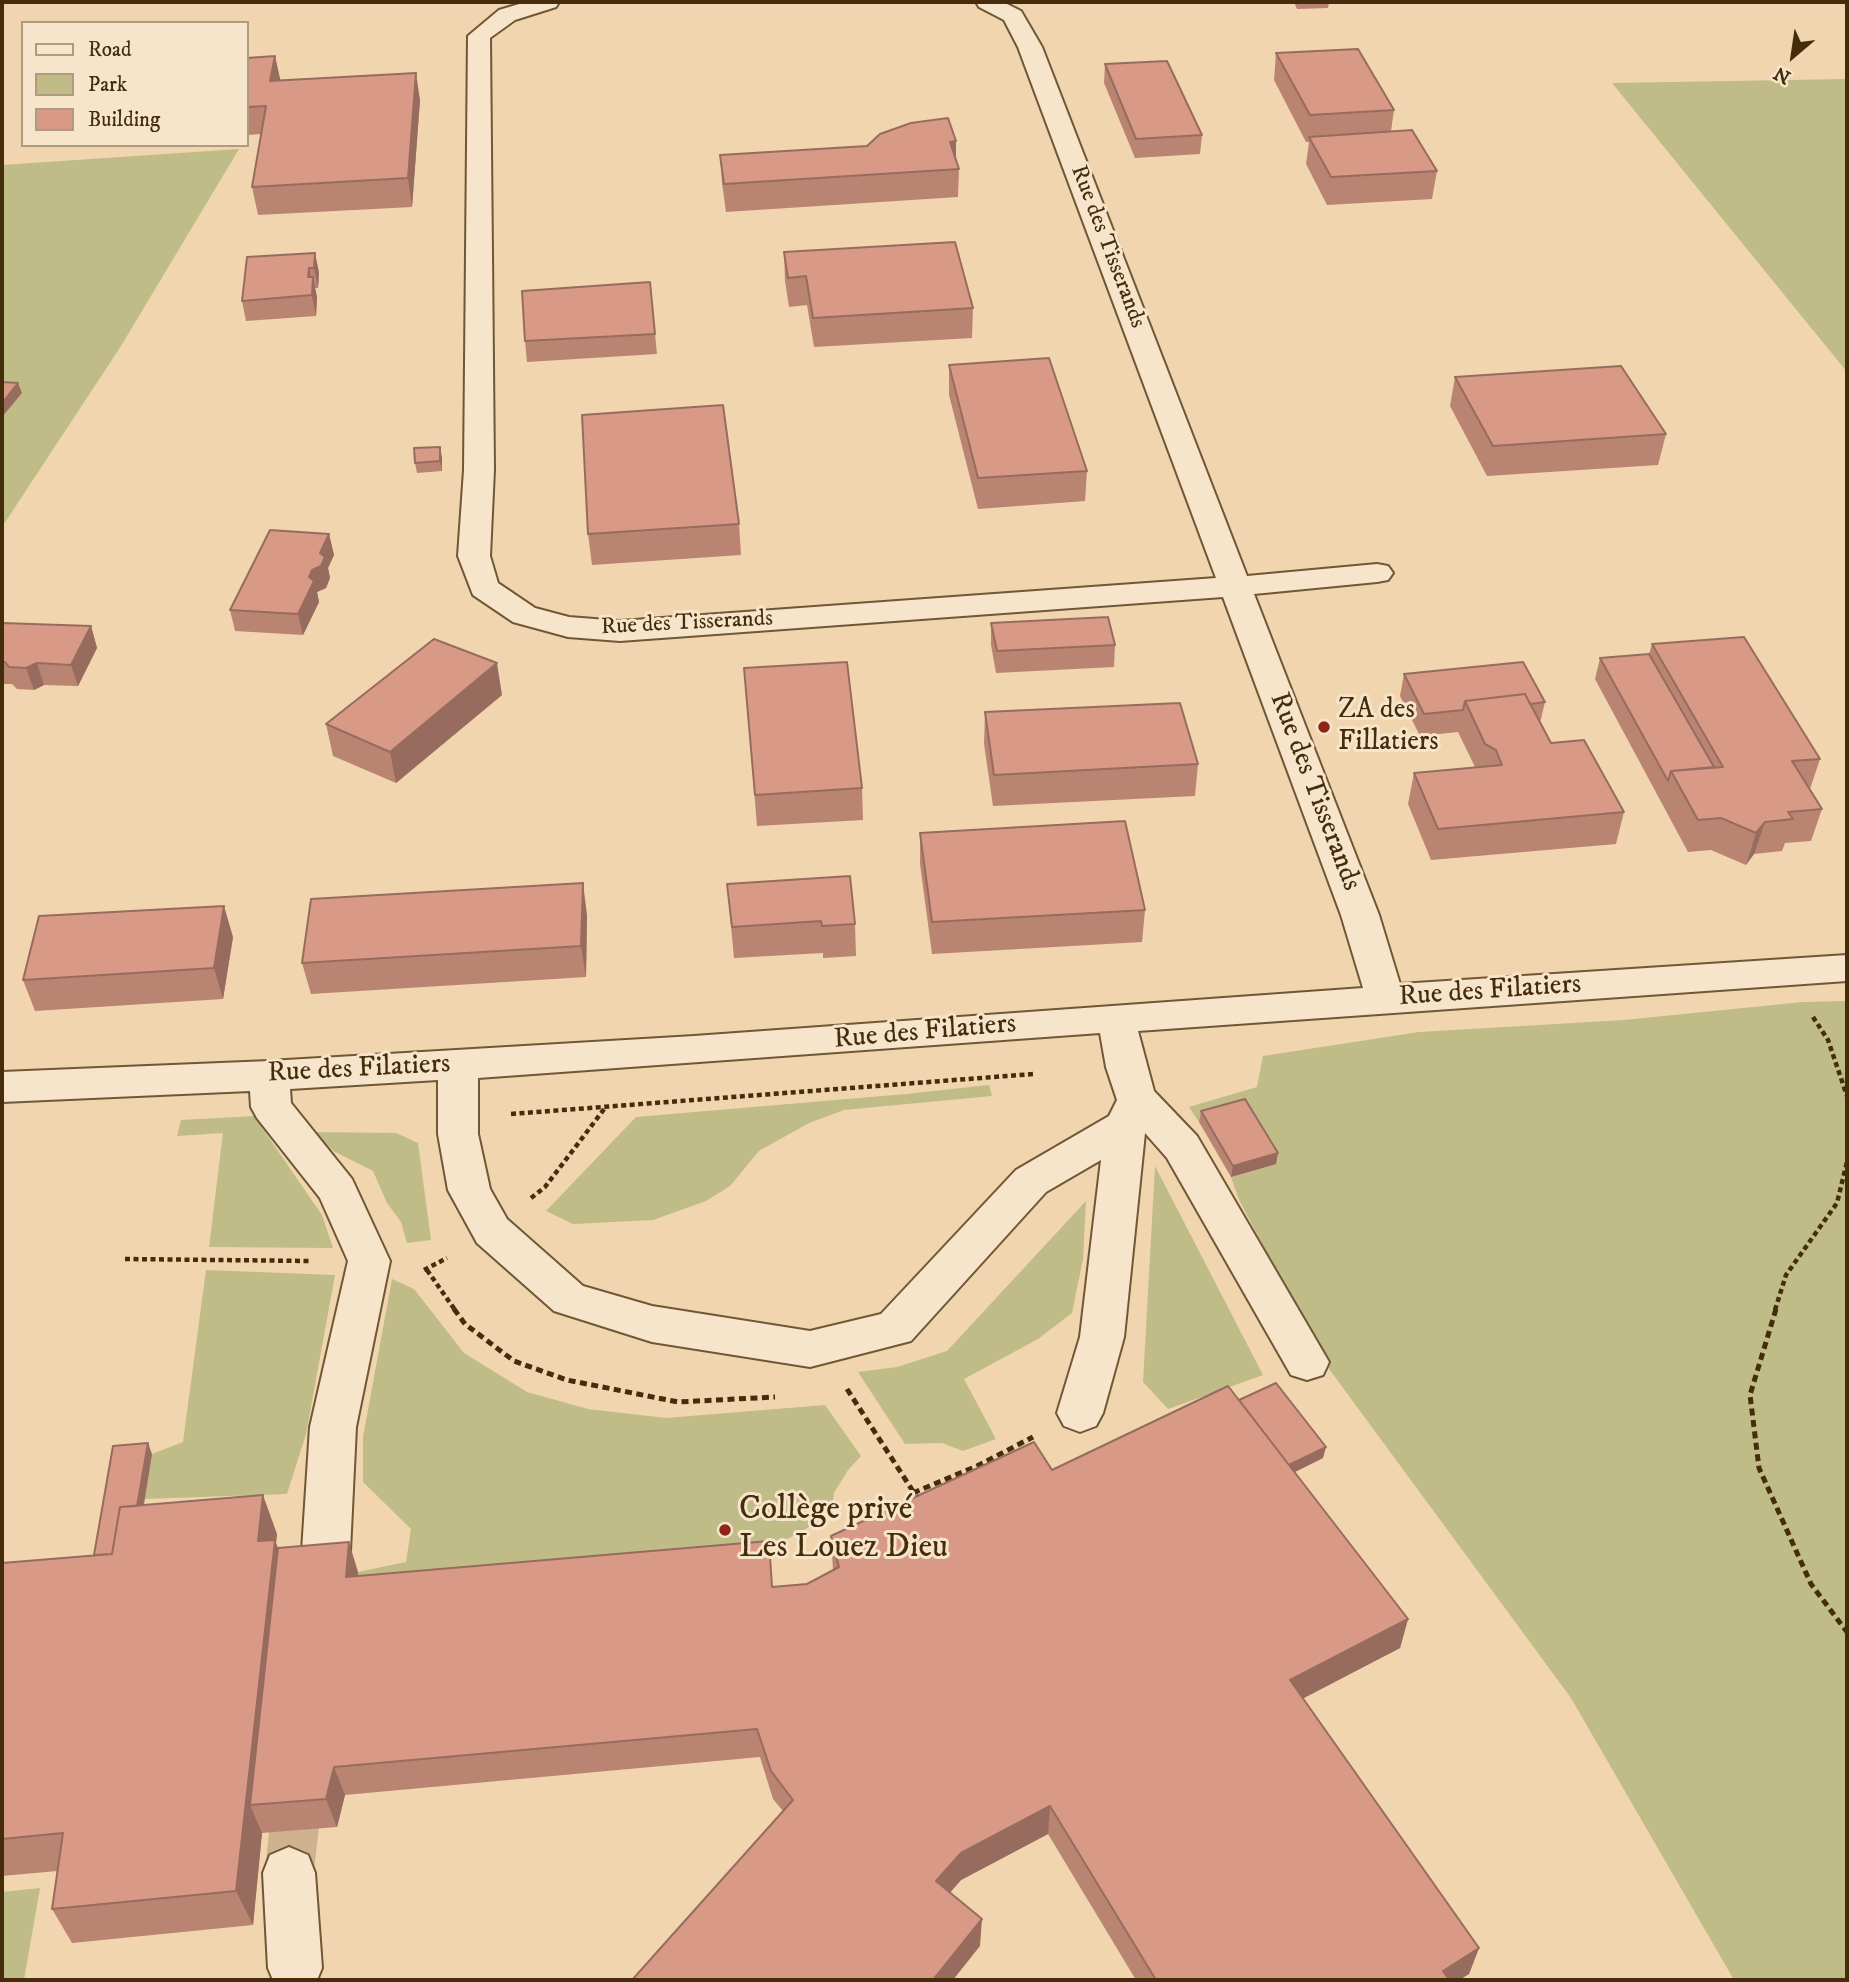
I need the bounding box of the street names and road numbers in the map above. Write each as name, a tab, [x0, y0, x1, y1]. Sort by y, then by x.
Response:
street label: Rue des Tisserands	[1063, 162, 1151, 332]
street label: Rue des Tisserands	[600, 606, 774, 642]
street label: Rue des Tisserands	[1261, 688, 1367, 896]
street label: Rue des Filatiers	[1398, 969, 1582, 1015]
street label: Rue des Filatiers	[832, 1008, 1018, 1058]
street label: Rue des Filatiers	[267, 1048, 451, 1092]

